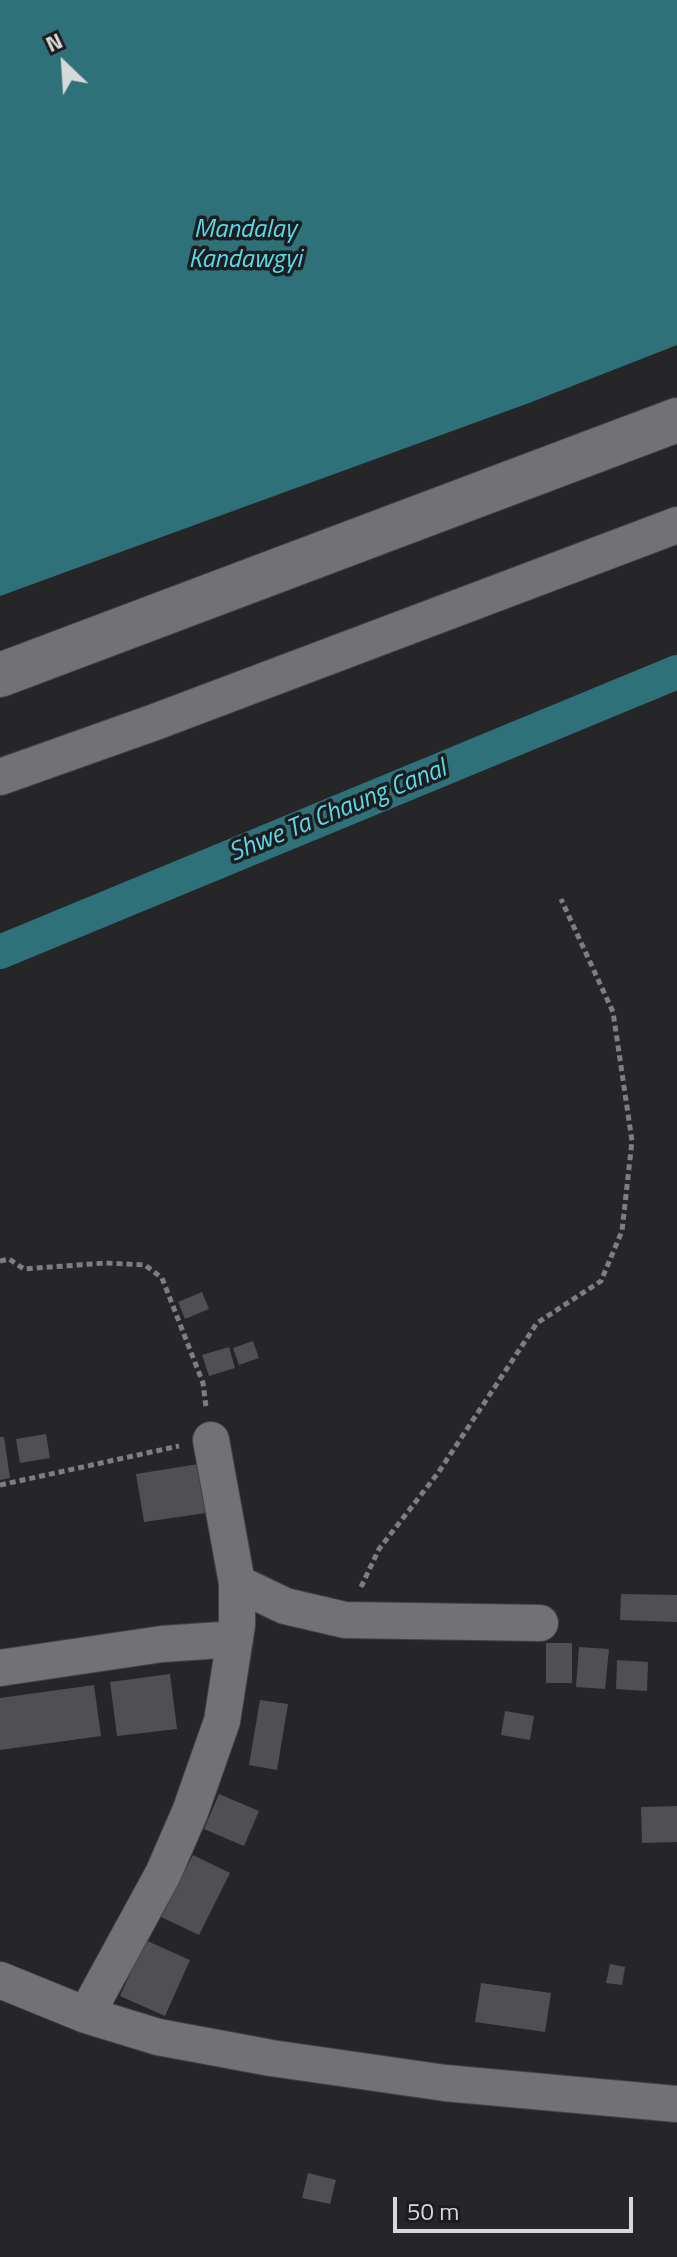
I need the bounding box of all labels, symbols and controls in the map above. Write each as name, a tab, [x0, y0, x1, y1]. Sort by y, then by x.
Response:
north arrow	[24, 24, 104, 104]
text: N	[40, 24, 68, 61]
water label: Mandalay Kandawgyi	[188, 215, 302, 276]
water label: Shwe Ta Chaung Canal	[225, 754, 451, 870]
scale bar	[397, 2181, 637, 2231]
text: 50 m	[407, 2193, 459, 2229]

